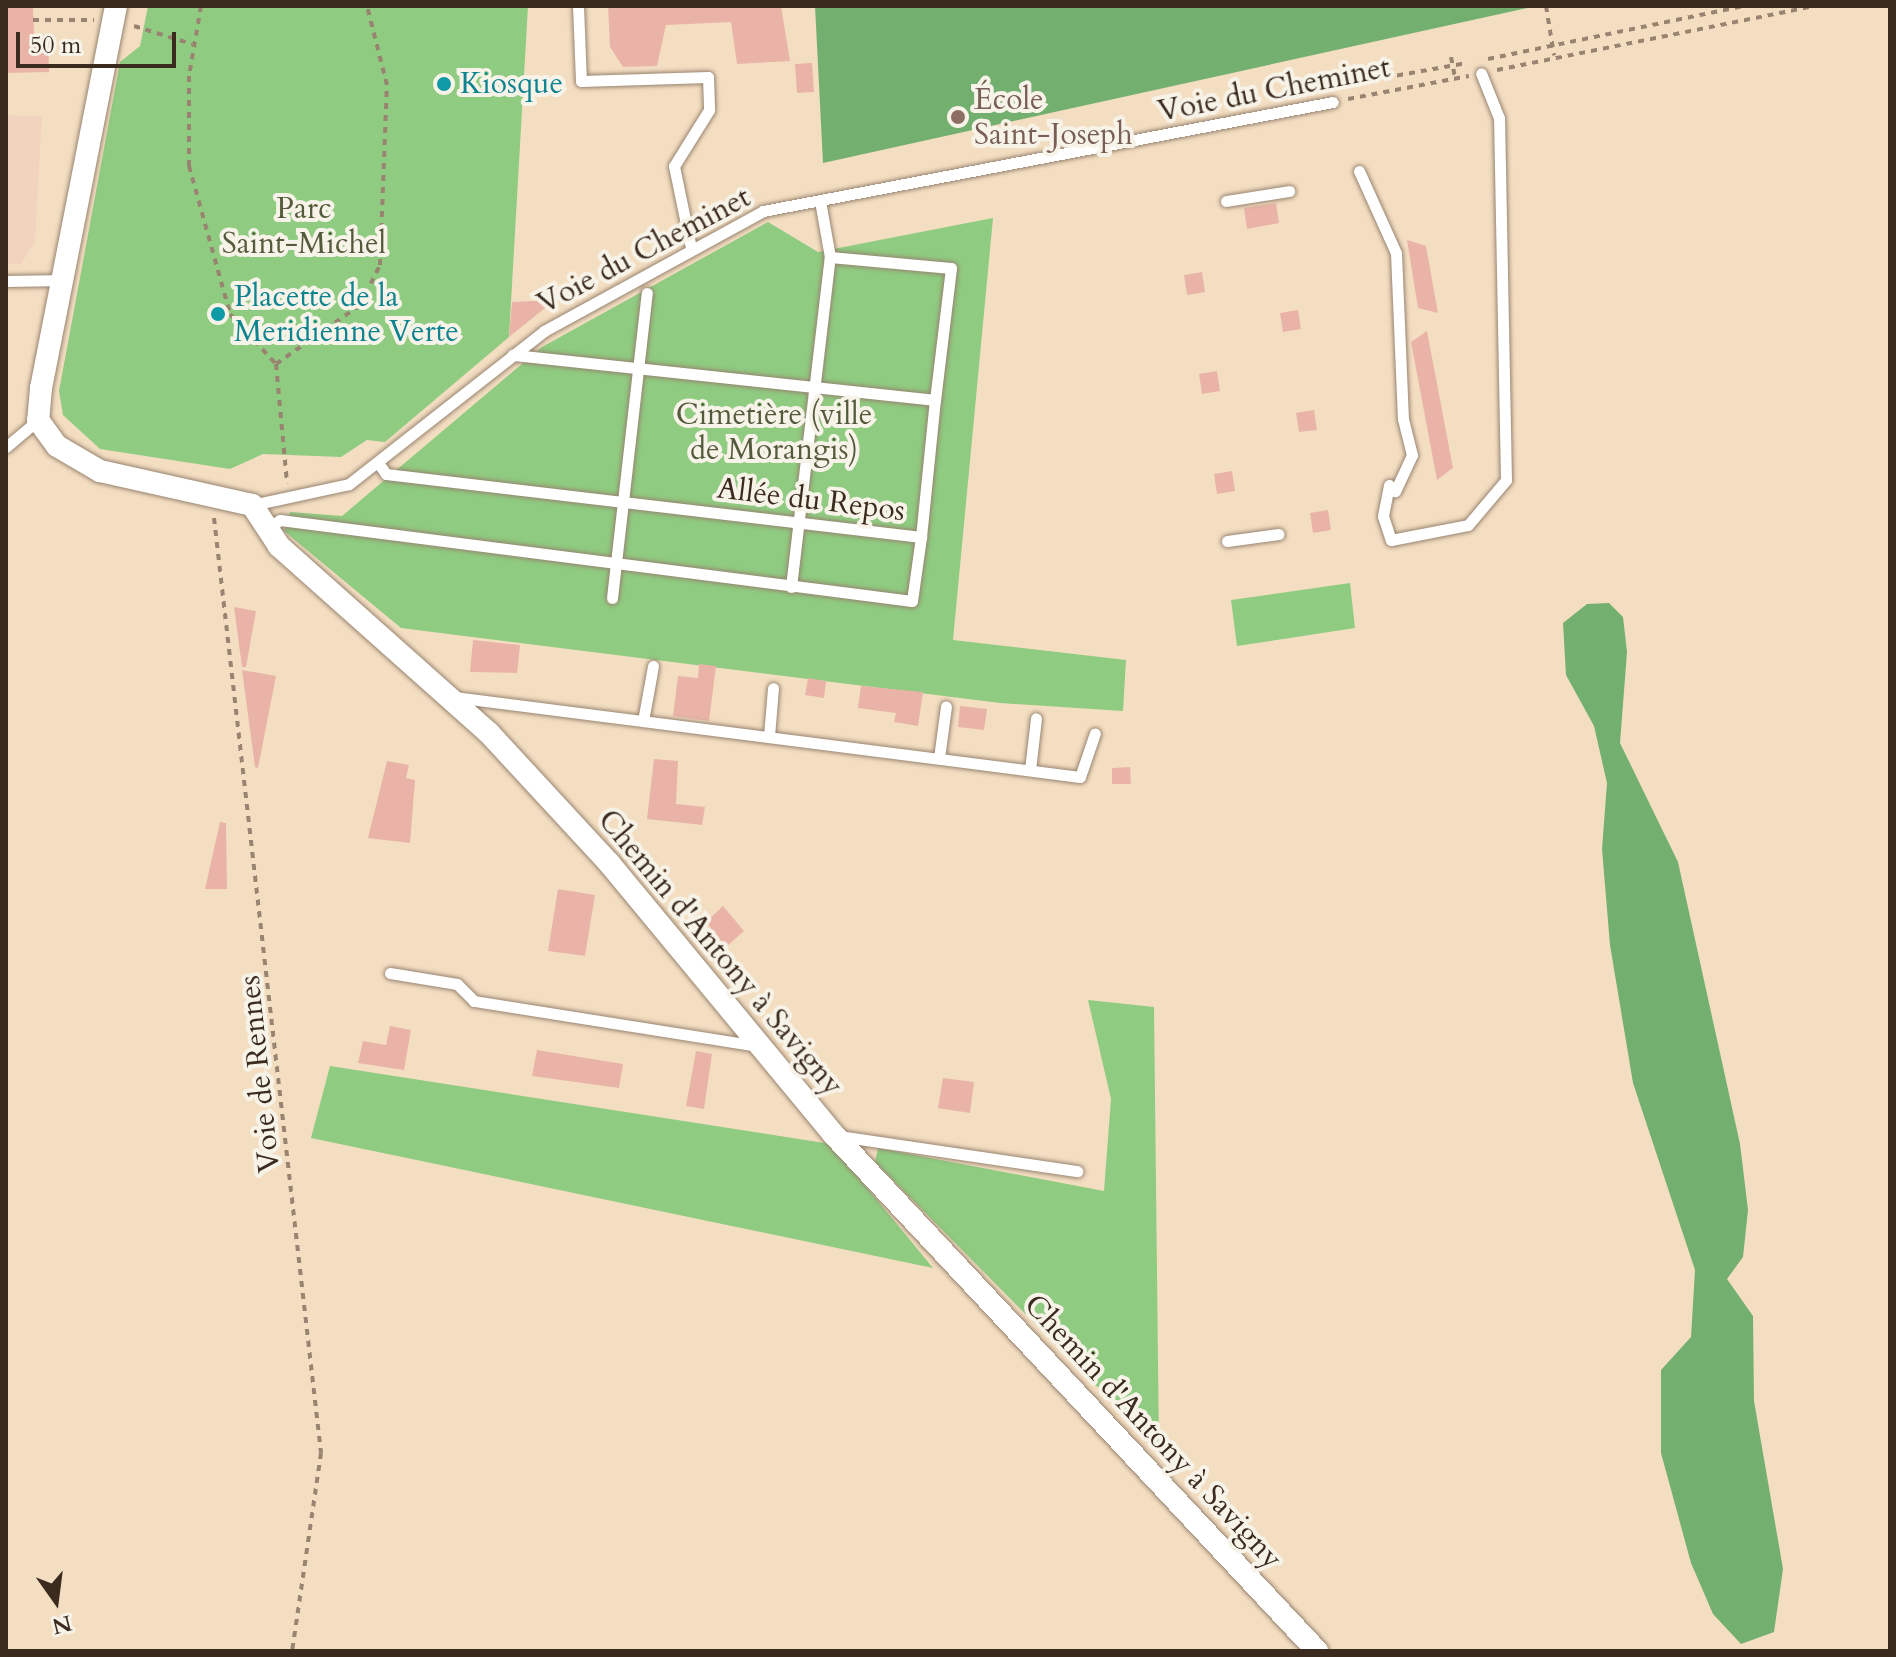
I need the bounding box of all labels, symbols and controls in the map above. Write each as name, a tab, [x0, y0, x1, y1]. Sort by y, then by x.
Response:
scale bar	[20, 16, 180, 66]
text: 50 m	[30, 29, 81, 62]
street label: Voie du Cheminet	[1155, 50, 1393, 130]
place label: Kiosque	[460, 66, 563, 102]
marker: Kiosque	[435, 75, 453, 93]
place label: École Saint-Joseph	[974, 82, 1133, 152]
marker: École Saint-Joseph	[949, 108, 967, 126]
street label: Voie du Cheminet	[531, 180, 757, 322]
park label: Parc Saint-Michel	[222, 191, 386, 262]
place label: Placette de la Meridienne Verte	[234, 279, 459, 350]
marker: Placette de la Meridienne Verte	[209, 305, 227, 323]
park label: Cimetière (ville de Morangis)	[676, 397, 872, 468]
street label: Allée du Repos	[715, 471, 907, 529]
street label: Chemin d'Antony à Savigny	[590, 803, 850, 1103]
street label: Voie de Rennes	[232, 974, 288, 1174]
street label: Chemin d'Antony à Savigny	[1016, 1287, 1290, 1577]
north arrow	[16, 1561, 96, 1641]
text: N	[49, 1607, 75, 1641]

